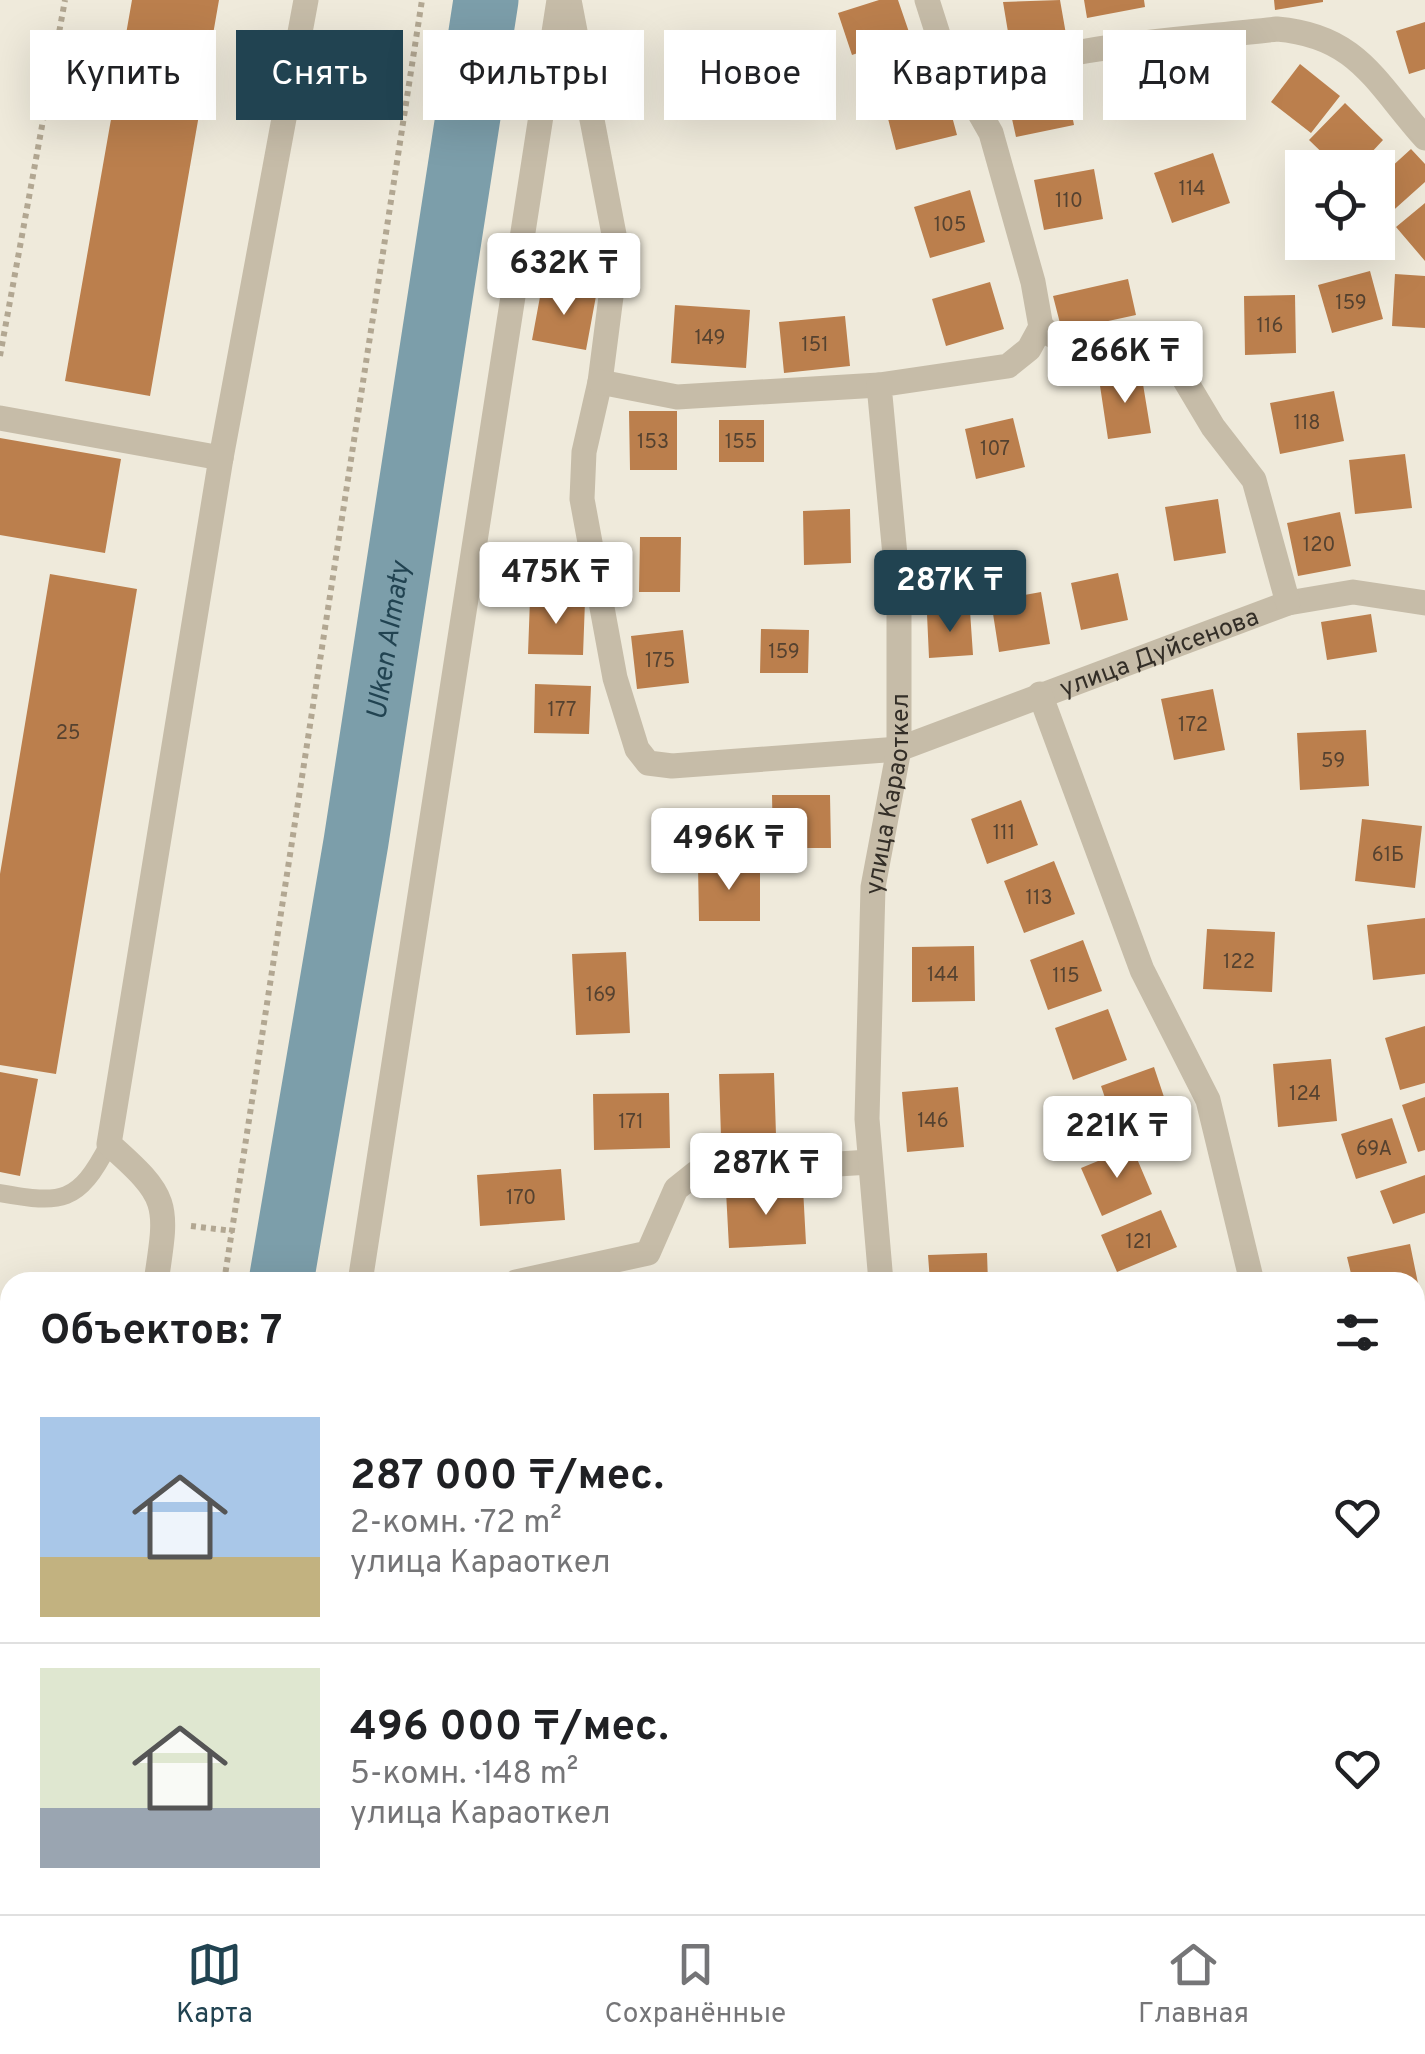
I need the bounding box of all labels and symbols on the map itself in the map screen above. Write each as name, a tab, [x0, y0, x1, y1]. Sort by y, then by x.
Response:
house number: 114	[1179, 177, 1205, 203]
house number: 110	[1055, 189, 1083, 215]
house number: 105	[934, 213, 966, 239]
pin: 632K ₸	[483, 233, 645, 318]
house number: 159	[1335, 291, 1367, 317]
house number: 116	[1257, 314, 1283, 340]
pin: 266K ₸	[1044, 321, 1206, 406]
house number: 149	[694, 326, 726, 352]
house number: 151	[801, 333, 829, 359]
house number: 118	[1293, 411, 1321, 437]
house number: 153	[637, 430, 669, 456]
house number: 155	[725, 430, 757, 456]
house number: 107	[980, 437, 1010, 463]
house number: 120	[1303, 533, 1335, 559]
pin: 475K ₸	[475, 542, 637, 627]
pin: 287K ₸	[869, 550, 1031, 635]
water label: Ulken Almaty	[360, 558, 420, 723]
street label: улица Дуйсенова	[1056, 602, 1264, 706]
house number: 159	[768, 640, 800, 666]
house number: 175	[645, 649, 675, 675]
street label: улица Караоткел	[860, 693, 918, 895]
house number: 177	[548, 698, 576, 724]
house number: 172	[1178, 713, 1208, 739]
house number: 25	[56, 721, 80, 747]
house number: 59	[1321, 749, 1345, 775]
pin: 496K ₸	[648, 808, 810, 893]
house number: 111	[993, 821, 1015, 847]
house number: 61Б	[1372, 843, 1404, 869]
house number: 113	[1026, 886, 1052, 912]
house number: 122	[1223, 950, 1255, 976]
house number: 144	[927, 963, 959, 989]
house number: 115	[1052, 964, 1080, 990]
house number: 169	[586, 983, 616, 1009]
house number: 124	[1289, 1082, 1321, 1108]
pin: 221K ₸	[1036, 1096, 1198, 1181]
house number: 146	[917, 1109, 949, 1135]
house number: 171	[618, 1110, 644, 1136]
pin: 287K ₸	[685, 1133, 847, 1218]
house number: 69А	[1356, 1137, 1392, 1163]
house number: 170	[506, 1186, 536, 1212]
house number: 121	[1125, 1230, 1153, 1256]

